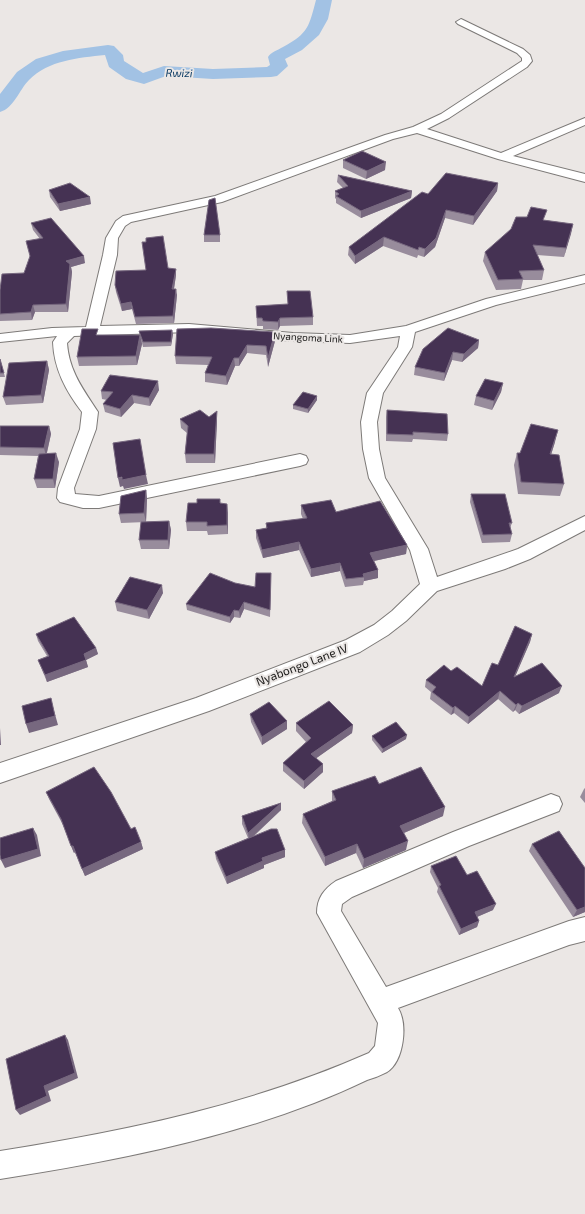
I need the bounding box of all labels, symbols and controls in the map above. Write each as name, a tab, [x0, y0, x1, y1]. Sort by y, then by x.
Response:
water label: Rwizi	[165, 66, 193, 79]
street label: Nyangoma Link	[273, 329, 343, 345]
street label: Nyabongo Lane IV	[254, 640, 350, 688]

